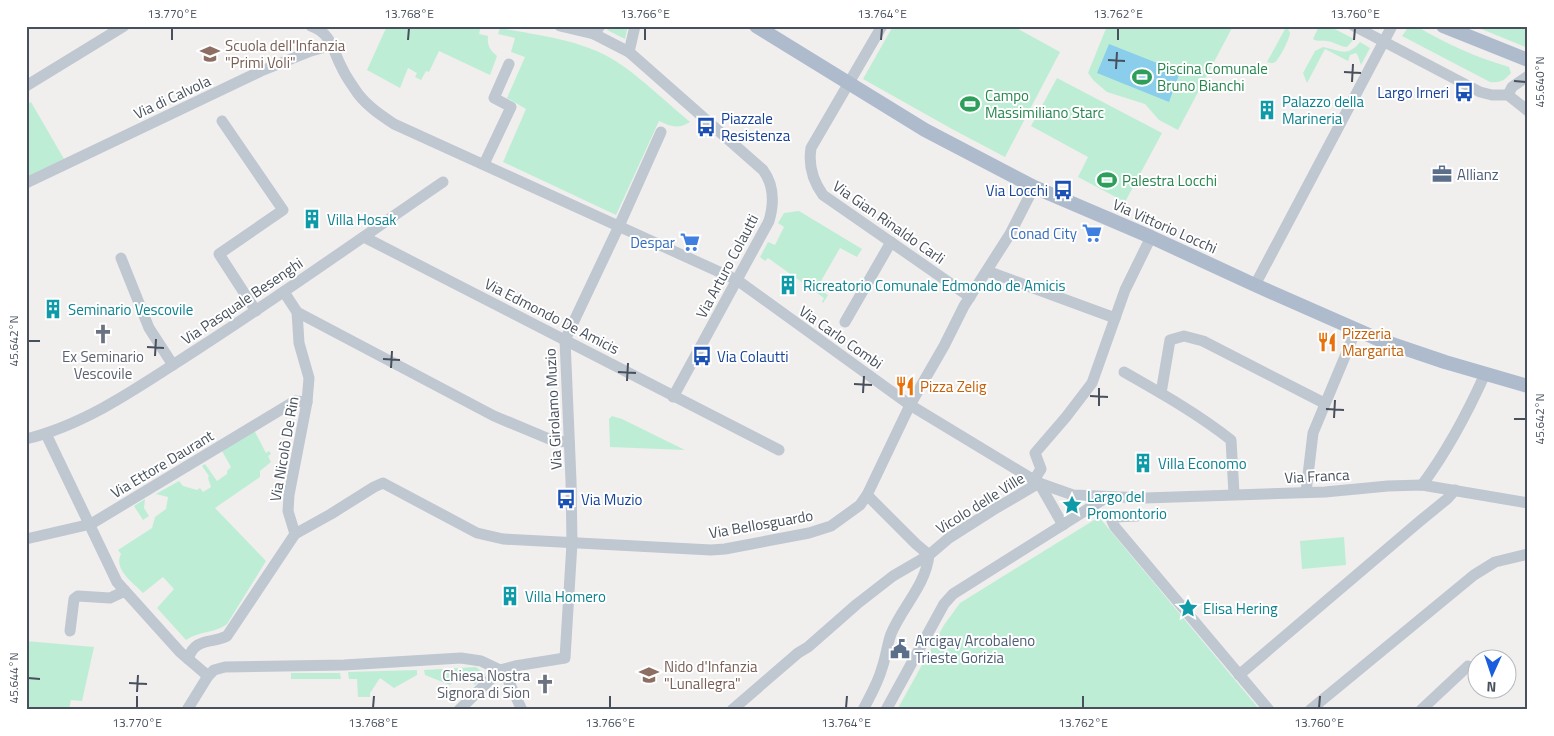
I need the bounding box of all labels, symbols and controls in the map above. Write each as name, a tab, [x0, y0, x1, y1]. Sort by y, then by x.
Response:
text: 13.770°E	[147, 4, 197, 23]
text: 13.768°E	[384, 4, 434, 23]
text: 13.766°E	[620, 4, 670, 23]
text: 13.764°E	[857, 4, 907, 23]
text: 13.762°E	[1093, 4, 1143, 23]
text: 13.760°E	[1330, 4, 1380, 23]
place label: Scuola dell'Infanzia "Primi Voli"	[225, 34, 346, 74]
school or university icon: Scuola dell'Infanzia "Primi Voli"	[199, 43, 221, 65]
text: 45.640°N	[1530, 56, 1549, 108]
place label: Piscina Comunale Bruno Bianchi	[1157, 57, 1268, 97]
sports icon: Piscina Comunale Bruno Bianchi	[1131, 66, 1153, 88]
street label: Via di Calvola	[130, 69, 215, 125]
place label: Largo Irneri	[1377, 81, 1449, 104]
bus stop icon: Largo Irneri	[1453, 81, 1475, 103]
place label: Campo Massimiliano Starc	[985, 84, 1104, 124]
place label: Palazzo della Marineria	[1282, 90, 1365, 130]
sports icon: Campo Massimiliano Starc	[959, 93, 981, 115]
building icon: Palazzo della Marineria	[1256, 99, 1278, 121]
place label: Piazzale Resistenza	[721, 107, 791, 147]
bus stop icon: Piazzale Resistenza	[695, 116, 717, 138]
office icon: Allianz	[1431, 163, 1453, 185]
place label: Allianz	[1457, 163, 1499, 186]
sports icon: Palestra Locchi	[1096, 169, 1118, 191]
place label: Palestra Locchi	[1122, 169, 1217, 192]
street label: Via Gian Rinaldo Carli	[828, 175, 950, 269]
place label: Via Locchi	[986, 179, 1048, 202]
bus stop icon: Via Locchi	[1052, 179, 1074, 201]
street label: Via Vittorio Locchi	[1109, 193, 1221, 259]
building icon: Villa Hosak	[301, 208, 323, 230]
place label: Villa Hosak	[327, 208, 396, 231]
street label: Via Arturo Colautti	[690, 210, 764, 322]
place label: Conad City	[1010, 222, 1077, 245]
supermarket icon: Conad City	[1081, 222, 1103, 244]
place label: Despar	[630, 231, 675, 254]
supermarket icon: Despar	[679, 231, 701, 253]
street label: Via Pasquale Besenghi	[177, 252, 307, 350]
street label: Via Edmondo De Amicis	[481, 272, 623, 360]
building icon: Ricreatorio Comunale Edmondo de Amicis	[777, 274, 799, 296]
place label: Ricreatorio Comunale Edmondo de Amicis	[803, 274, 1066, 297]
building icon: Seminario Vescovile	[42, 298, 64, 320]
place label: Seminario Vescovile	[68, 298, 193, 321]
street label: Via Carlo Combi	[794, 299, 888, 375]
text: 45.642°N	[4, 315, 23, 367]
place label: Pizzeria Margarita	[1342, 322, 1404, 362]
church icon: Ex Seminario Vescovile	[92, 323, 114, 345]
restaurant icon: Pizzeria Margarita	[1316, 331, 1338, 353]
place label: Ex Seminario Vescovile	[62, 345, 144, 385]
bus stop icon: Via Colautti	[691, 345, 713, 367]
place label: Via Colautti	[717, 345, 789, 368]
street label: Via Girolamo Muzio	[538, 348, 568, 470]
restaurant icon: Pizza Zelig	[894, 375, 916, 397]
place label: Pizza Zelig	[920, 375, 987, 398]
text: 45.642°N	[1530, 393, 1549, 445]
street label: Via Nicolò De Rin	[263, 395, 305, 503]
street label: Via Ettore Daurant	[106, 424, 218, 504]
building icon: Villa Economo	[1132, 452, 1154, 474]
place label: Villa Economo	[1158, 452, 1247, 475]
street label: Via Franca	[1284, 463, 1351, 489]
street label: Vicolo delle Ville	[931, 467, 1029, 539]
place label: Largo del Promontorio	[1087, 485, 1167, 525]
bus stop icon: Via Muzio	[555, 488, 577, 510]
place label: Via Muzio	[581, 488, 643, 511]
place icon: Largo del Promontorio	[1061, 494, 1083, 516]
street label: Via Bellosguardo	[707, 504, 815, 544]
building icon: Villa Homero	[499, 585, 521, 607]
place label: Villa Homero	[525, 585, 606, 608]
place icon: Elisa Hering	[1177, 597, 1199, 619]
place label: Elisa Hering	[1203, 597, 1278, 620]
place label: Arcigay Arcobaleno Trieste Gorizia	[915, 629, 1035, 669]
public building icon: Arcigay Arcobaleno Trieste Gorizia	[889, 638, 911, 660]
north arrow	[1466, 648, 1516, 698]
text: 45.644°N	[4, 652, 23, 704]
place label: Nido d'Infanzia "Lunallegra"	[664, 655, 758, 695]
place label: Chiesa Nostra Signora di Sion	[437, 664, 530, 704]
school or university icon: Nido d'Infanzia "Lunallegra"	[638, 664, 660, 686]
church icon: Chiesa Nostra Signora di Sion	[534, 673, 556, 695]
text: N	[1486, 677, 1497, 698]
text: 13.770°E	[112, 713, 162, 732]
text: 13.768°E	[348, 713, 398, 732]
text: 13.766°E	[585, 713, 635, 732]
text: 13.764°E	[821, 713, 871, 732]
text: 13.762°E	[1058, 713, 1108, 732]
text: 13.760°E	[1294, 713, 1344, 732]

